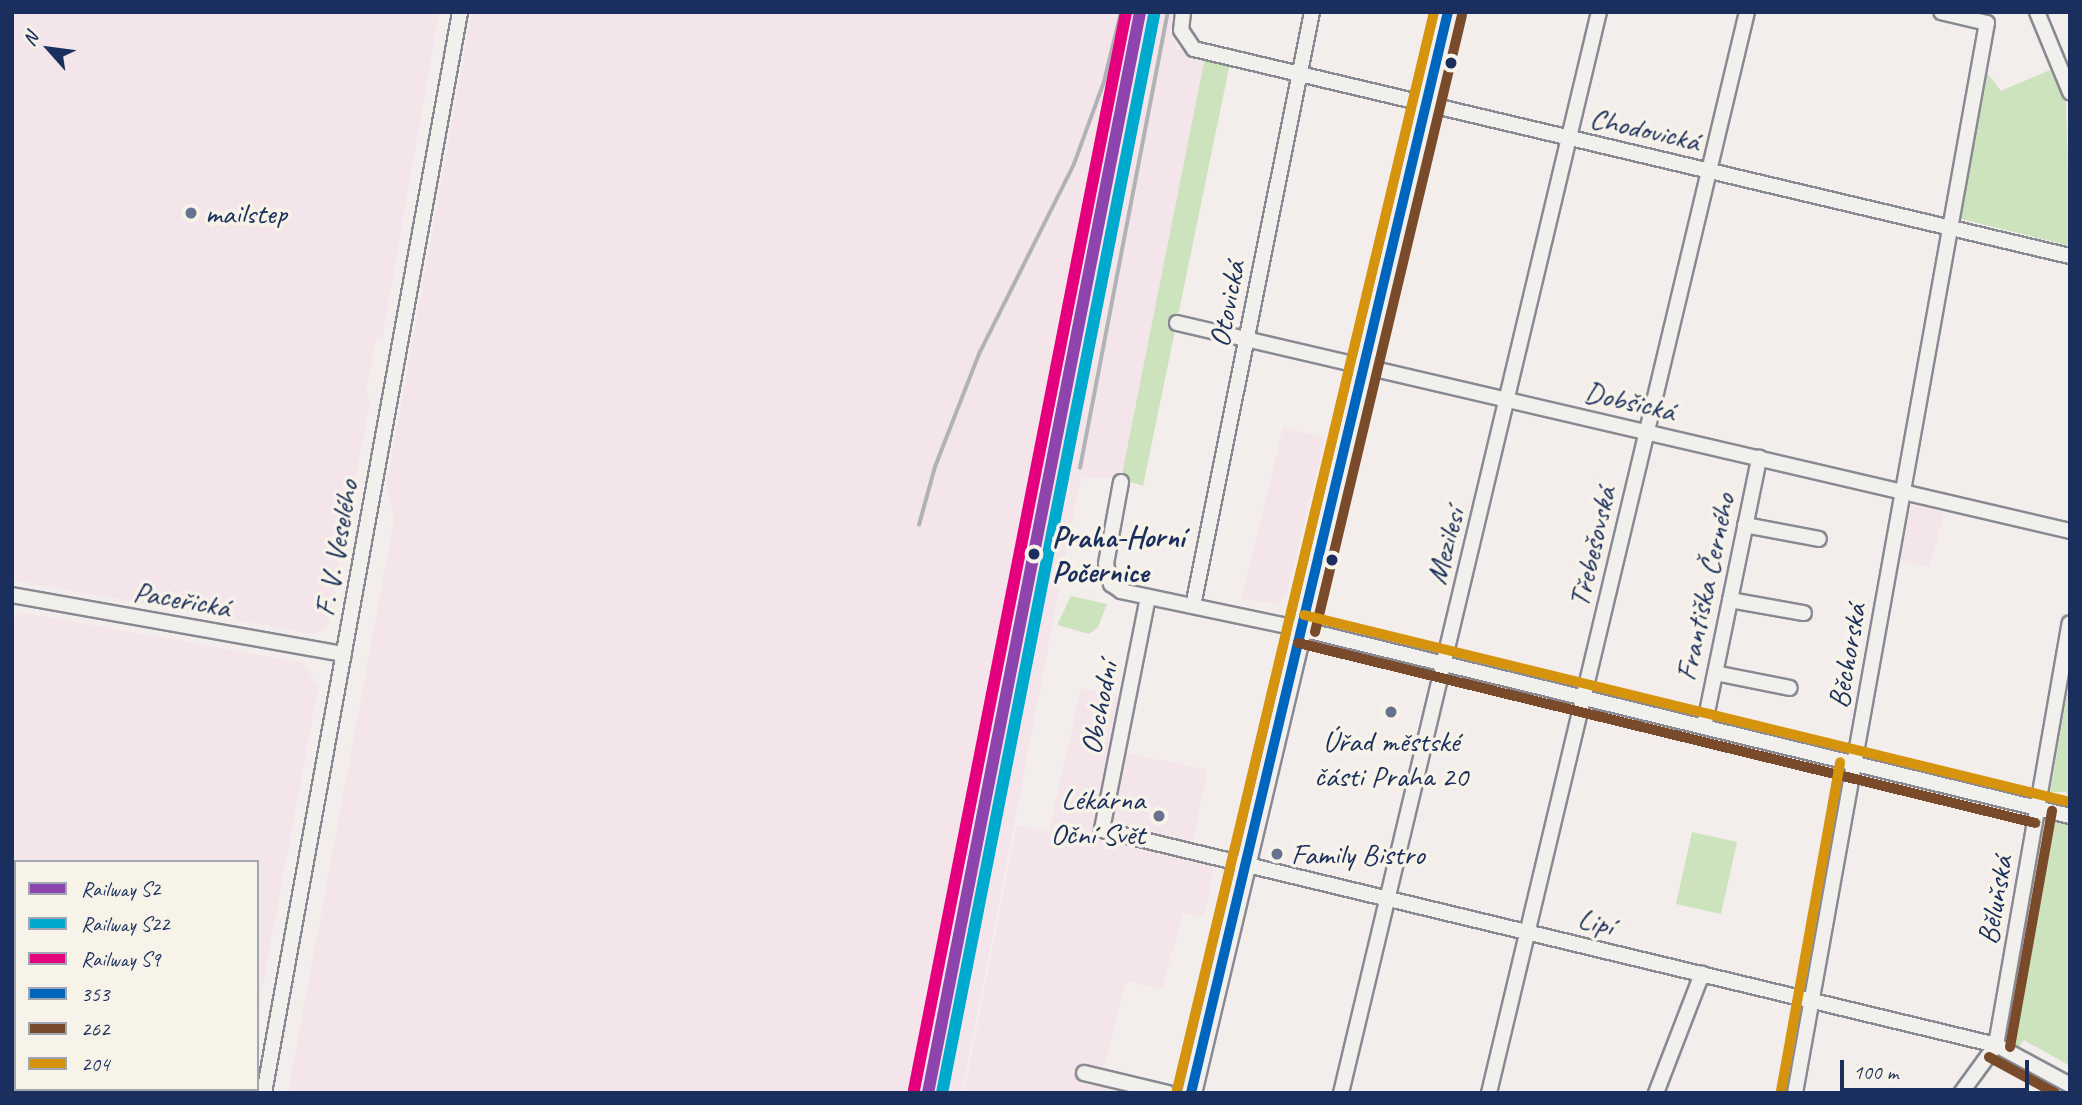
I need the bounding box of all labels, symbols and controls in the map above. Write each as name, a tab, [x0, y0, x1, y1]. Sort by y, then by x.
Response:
north arrow	[14, 14, 84, 84]
text: N	[17, 28, 44, 50]
unlabelled marker	[1444, 56, 1458, 70]
street label: Chodovická	[1587, 99, 1703, 159]
place label: mailstep	[205, 195, 287, 231]
marker: mailstep	[183, 205, 199, 221]
street label: Otovická	[1201, 258, 1253, 350]
street label: Dobšická	[1581, 373, 1679, 429]
street label: F. V. Veselého	[306, 477, 366, 619]
street label: Třebešovská	[1561, 483, 1623, 611]
street label: Františka Černého	[1668, 490, 1742, 684]
street label: Mezilesí	[1418, 504, 1472, 588]
place label: Praha-Horní Počernice	[1052, 519, 1184, 590]
marker: Praha-Horní Počernice	[1022, 542, 1046, 566]
unlabelled marker	[1325, 553, 1339, 567]
street label: Paceřická	[131, 573, 233, 625]
street label: Běchorská	[1820, 601, 1874, 711]
street label: Obchodní	[1072, 659, 1126, 757]
marker: Úřad městské části Praha 20	[1383, 704, 1399, 720]
place label: Úřad městské části Praha 20	[1314, 723, 1468, 794]
place label: Lékárna Oční Svět	[1050, 781, 1145, 852]
marker: Lékárna Oční Svět	[1151, 808, 1167, 824]
place label: Family Bistro	[1291, 836, 1425, 872]
marker: Family Bistro	[1269, 846, 1285, 862]
street label: Běluňská	[1970, 853, 2020, 947]
legend	[14, 860, 259, 1091]
text: Railway S2	[81, 876, 160, 902]
street label: Lipí	[1574, 900, 1618, 944]
text: Railway S22	[81, 911, 170, 937]
text: Railway S9	[81, 946, 160, 972]
text: 353	[81, 981, 109, 1007]
text: 262	[81, 1016, 109, 1042]
scale bar	[1844, 1046, 2033, 1090]
text: 204	[81, 1051, 109, 1077]
text: 100 m	[1853, 1059, 1898, 1085]

